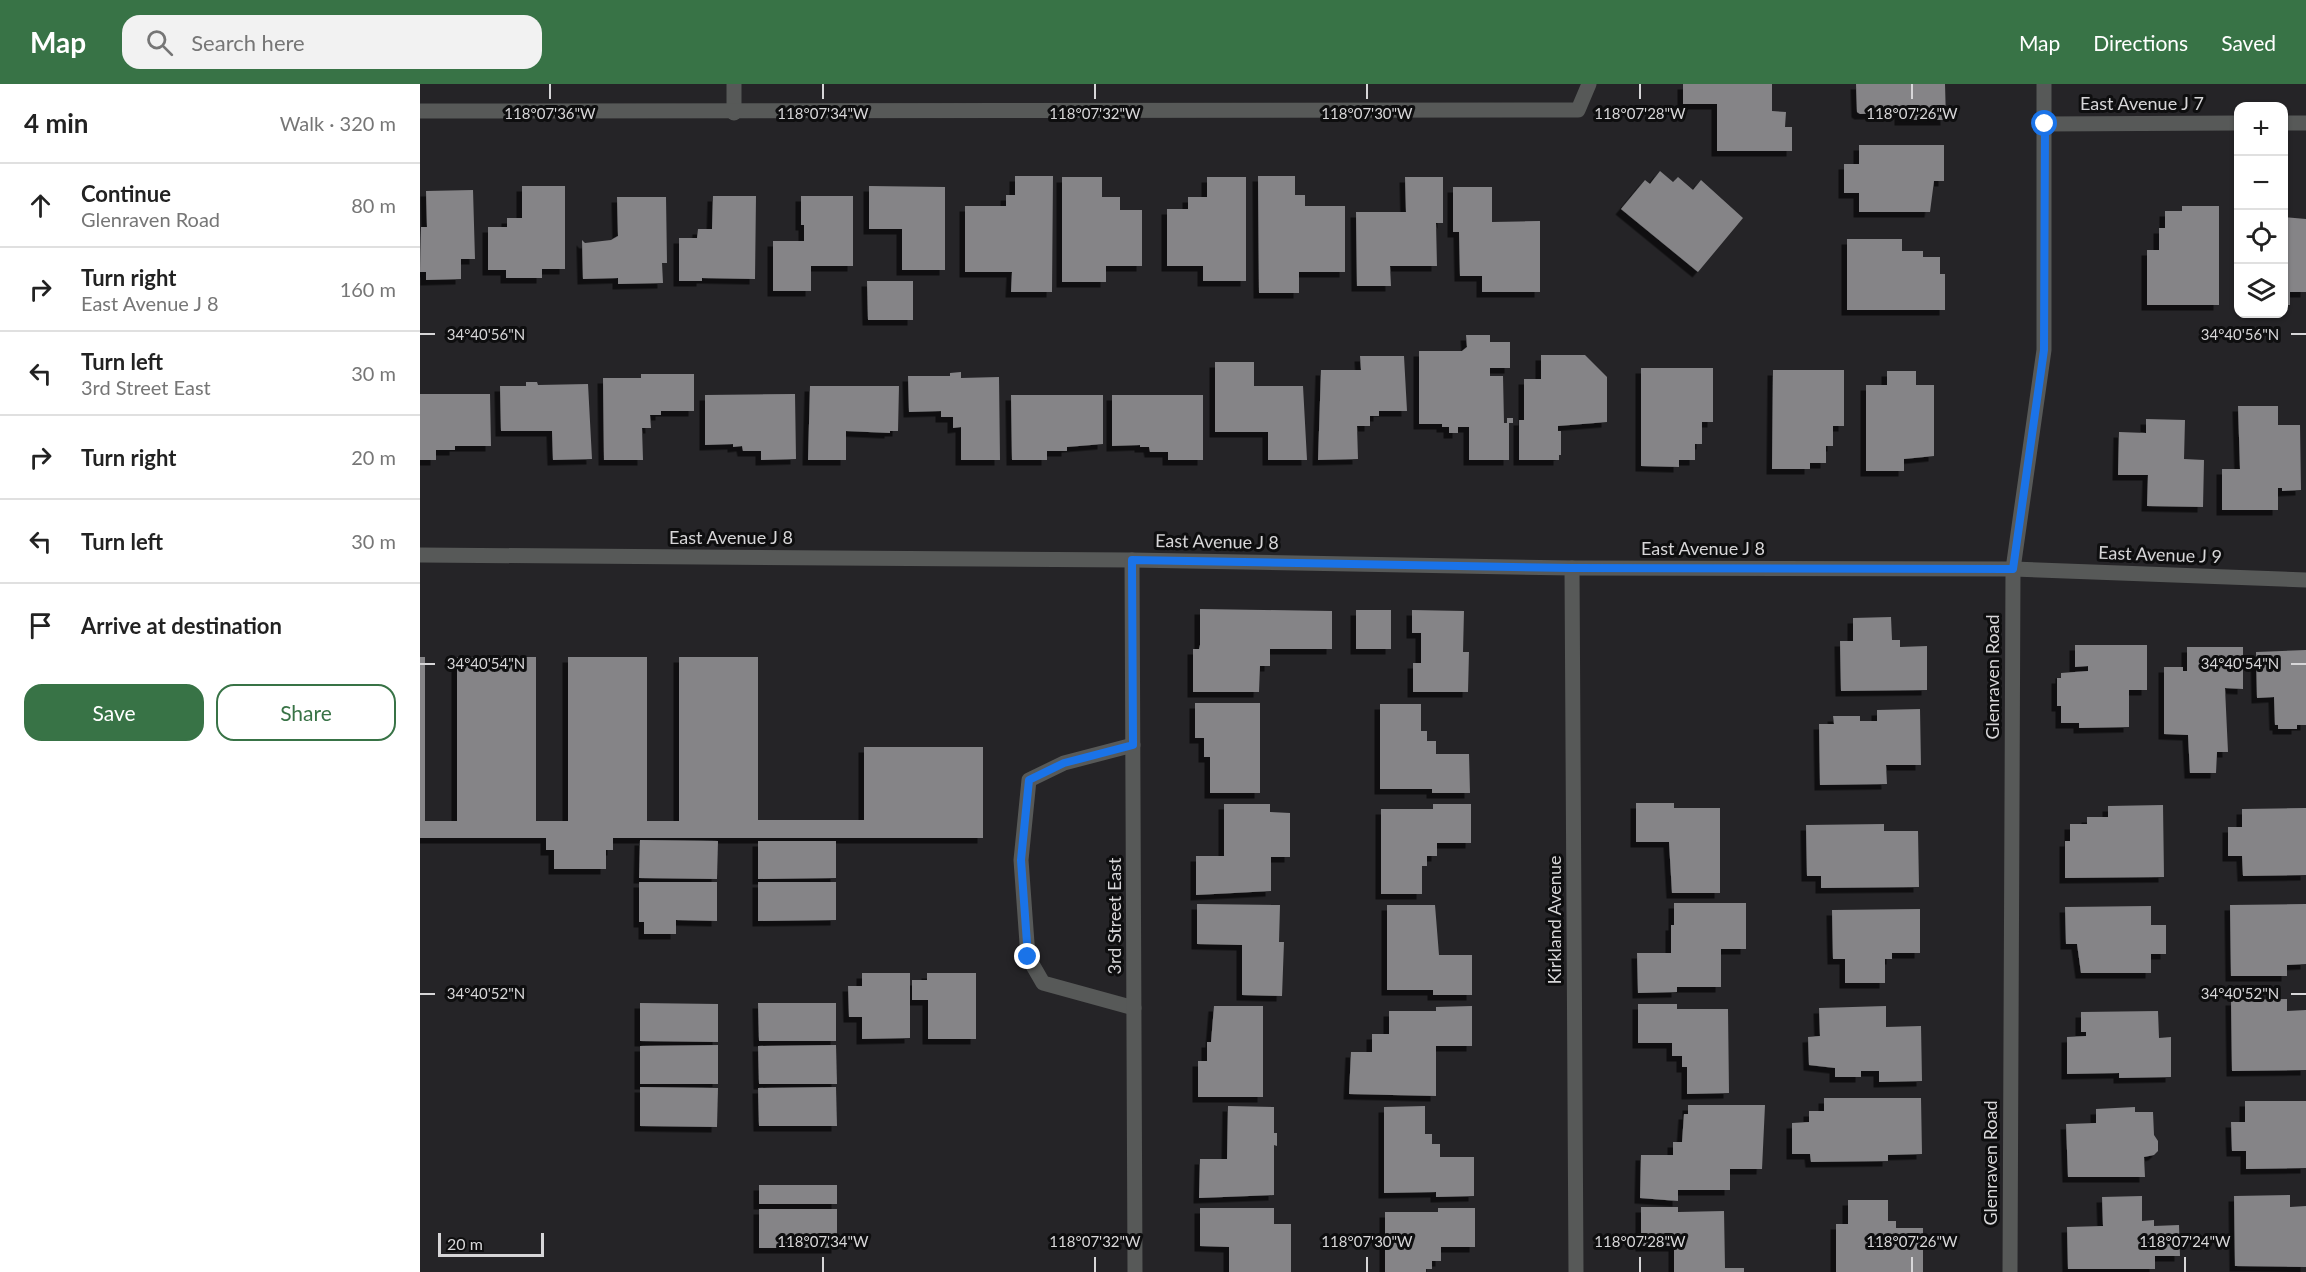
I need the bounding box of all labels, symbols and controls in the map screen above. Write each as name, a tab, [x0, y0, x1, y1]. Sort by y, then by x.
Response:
search box	[122, 15, 542, 69]
text: Map	[30, 25, 86, 59]
icon: search	[143, 26, 176, 59]
text: Search here	[191, 29, 305, 56]
text: Map	[2019, 30, 2060, 55]
text: Directions	[2093, 30, 2188, 55]
text: Saved	[2221, 30, 2276, 55]
street label: East Avenue J 7	[2080, 92, 2204, 114]
map controls	[2234, 102, 2288, 318]
button: +	[2234, 102, 2288, 156]
text: 118°07'36"W	[504, 104, 596, 122]
text: 118°07'34"W	[777, 104, 869, 122]
text: 118°07'32"W	[1049, 104, 1141, 122]
text: 118°07'30"W	[1321, 104, 1413, 122]
text: 118°07'28"W	[1594, 104, 1686, 122]
text: 118°07'26"W	[1866, 104, 1958, 122]
text: 4 min	[24, 107, 88, 139]
route start	[2031, 110, 2057, 136]
text: Walk · 320 m	[280, 111, 396, 135]
button: −	[2234, 156, 2288, 210]
text: Continue	[81, 180, 171, 207]
icon: ahead	[24, 189, 57, 222]
text: 80 m	[351, 193, 396, 217]
text: Glenraven Road	[81, 207, 220, 231]
button: locate	[2234, 210, 2288, 264]
text: Turn right	[81, 264, 176, 291]
button: layers	[2234, 264, 2288, 318]
icon: right	[24, 273, 57, 306]
text: 160 m	[340, 277, 396, 301]
text: East Avenue J 8	[81, 291, 219, 315]
text: 34°40'56"N	[447, 325, 525, 343]
text: 34°40'56"N	[2201, 325, 2279, 343]
text: Turn left	[81, 348, 163, 375]
icon: left	[24, 357, 57, 390]
text: 30 m	[351, 361, 396, 385]
text: 3rd Street East	[81, 375, 211, 399]
icon: right	[24, 441, 57, 474]
text: Turn right	[81, 444, 176, 471]
text: 20 m	[351, 445, 396, 469]
icon: left	[24, 525, 57, 558]
street label: East Avenue J 8	[669, 526, 793, 548]
text: Turn left	[81, 528, 163, 555]
text: 30 m	[351, 529, 396, 553]
street label: East Avenue J 8	[1155, 529, 1279, 553]
street label: East Avenue J 8	[1641, 537, 1765, 559]
street label: East Avenue J 9	[2098, 541, 2222, 567]
icon: arrive	[24, 609, 57, 642]
text: Arrive at destination	[81, 612, 282, 639]
street label: Glenraven Road	[1981, 614, 2003, 740]
text: 34°40'54"N	[447, 654, 525, 672]
text: 34°40'54"N	[2201, 654, 2279, 672]
button: Save	[24, 684, 204, 741]
button: Share	[216, 684, 396, 741]
street label: Kirkland Avenue	[1543, 856, 1565, 984]
street label: 3rd Street East	[1103, 857, 1125, 974]
route end	[1014, 943, 1040, 969]
text: 34°40'52"N	[447, 984, 525, 1002]
text: 34°40'52"N	[2201, 984, 2279, 1002]
street label: Glenraven Road	[1979, 1100, 2001, 1226]
scale bar	[438, 1230, 544, 1258]
text: 118°07'34"W	[777, 1232, 869, 1250]
text: 118°07'32"W	[1049, 1232, 1141, 1250]
text: 118°07'30"W	[1321, 1232, 1413, 1250]
text: 118°07'28"W	[1594, 1232, 1686, 1250]
text: 118°07'26"W	[1866, 1232, 1958, 1250]
text: 118°07'24"W	[2139, 1232, 2231, 1250]
text: 20 m	[447, 1234, 483, 1253]

